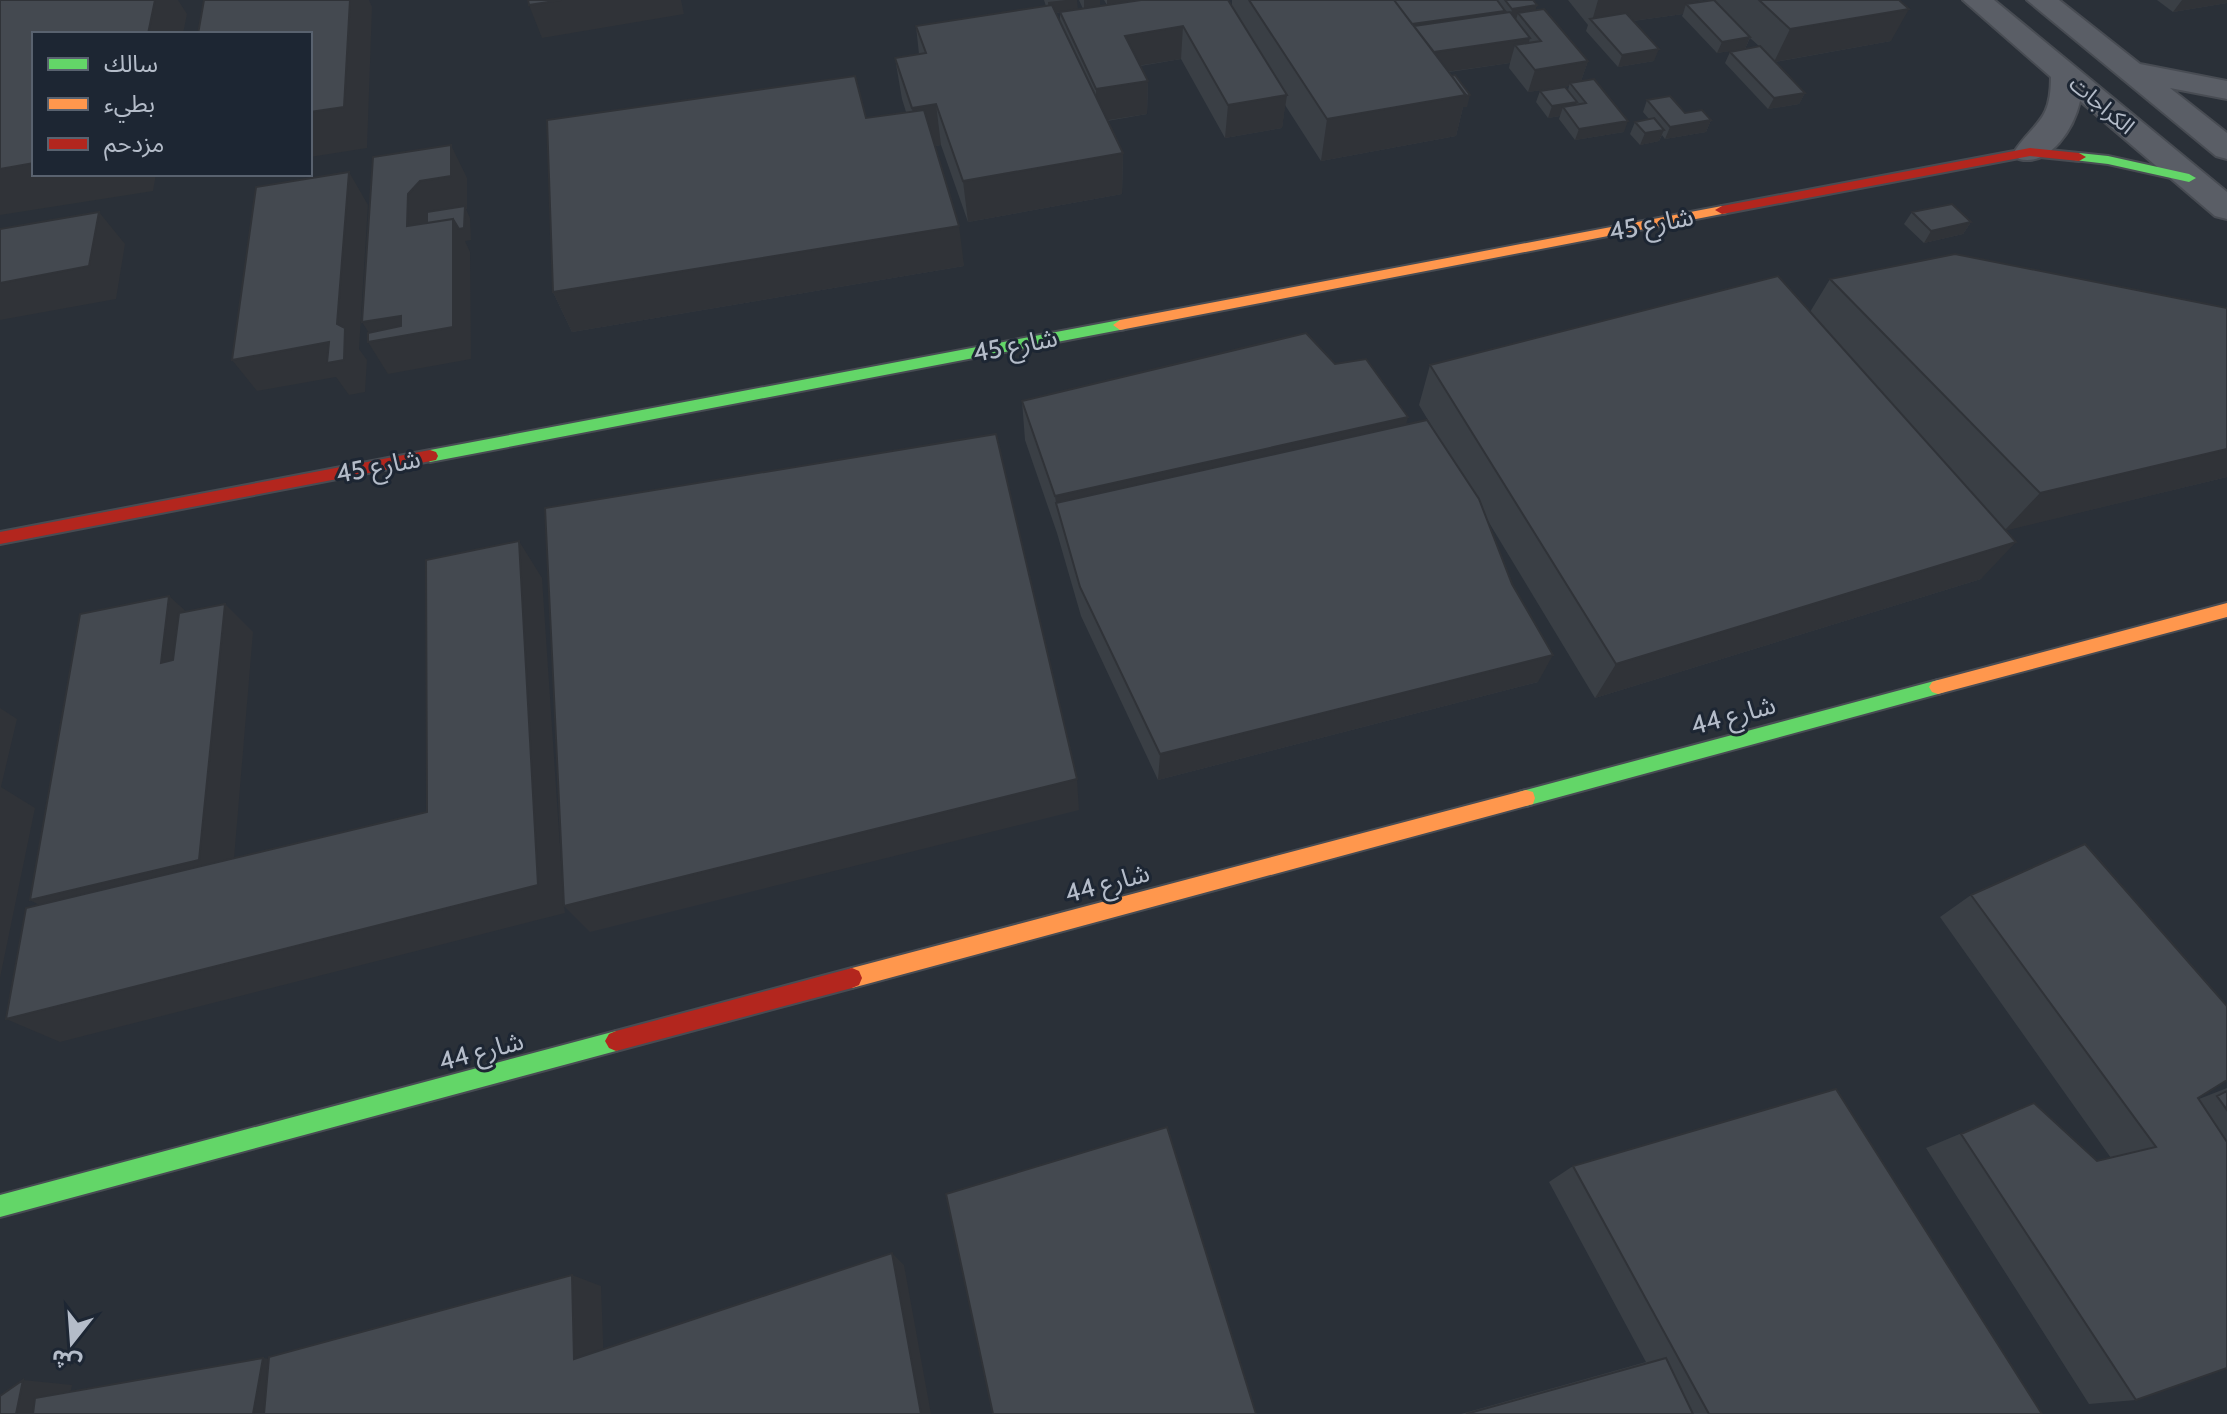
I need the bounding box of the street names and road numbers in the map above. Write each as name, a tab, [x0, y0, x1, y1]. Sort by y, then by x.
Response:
street label: الكراجات	[2064, 70, 2140, 140]
street label: شارع 45	[1606, 200, 1697, 251]
street label: شارع 45	[970, 321, 1061, 372]
street label: شارع 45	[333, 442, 424, 493]
street label: شارع 44	[1687, 688, 1780, 745]
street label: شارع 44	[1061, 856, 1154, 913]
street label: شارع 44	[435, 1024, 528, 1081]

